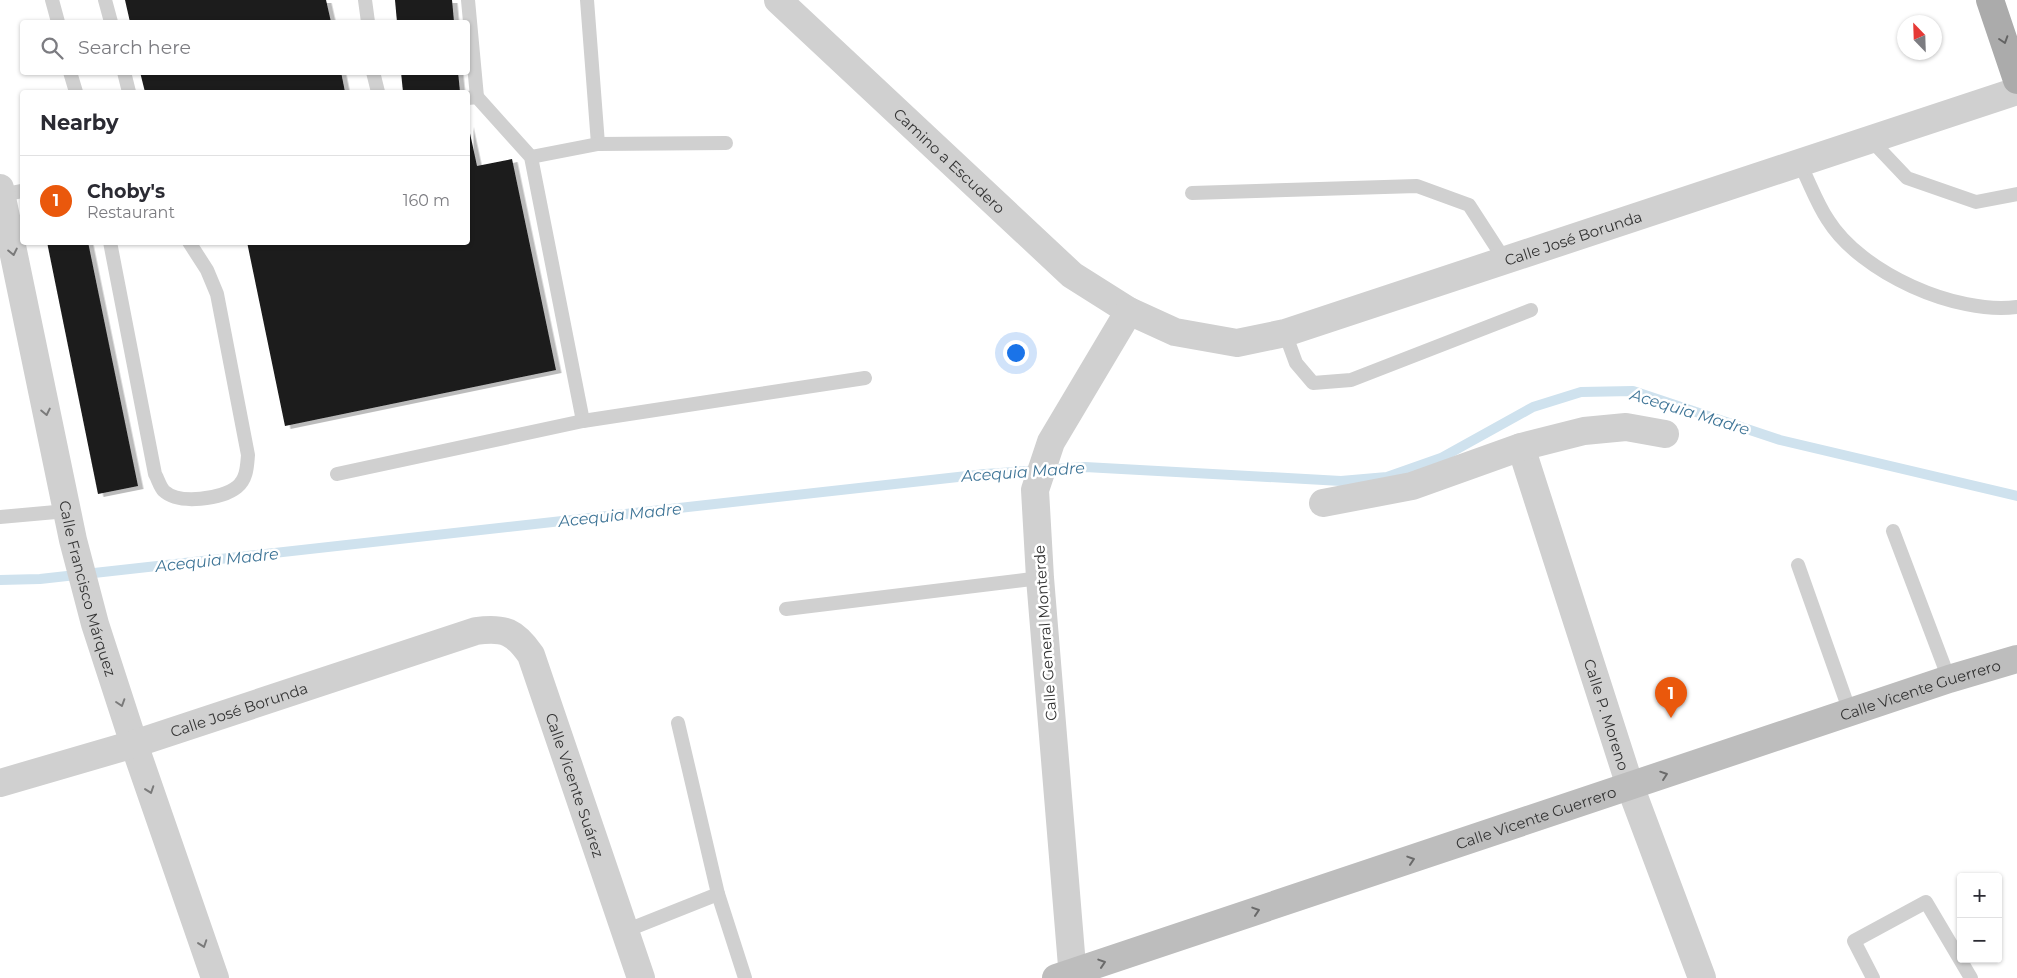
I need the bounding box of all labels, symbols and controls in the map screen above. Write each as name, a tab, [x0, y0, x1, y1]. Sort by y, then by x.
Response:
north arrow	[1897, 15, 1942, 60]
search box	[20, 20, 470, 75]
icon: search	[38, 34, 66, 62]
one-way arrow	[1998, 35, 2008, 44]
text: Search here	[78, 36, 191, 59]
street label: Camino a Escudero	[890, 104, 1009, 217]
text: Nearby	[40, 110, 119, 135]
text: Choby's	[87, 180, 165, 203]
text: 1	[53, 191, 59, 210]
text: 160 m	[403, 191, 450, 210]
text: Restaurant	[87, 203, 175, 222]
street label: Calle José Borunda	[1502, 206, 1644, 269]
one-way arrow	[8, 248, 18, 257]
your location	[1003, 340, 1029, 366]
water label: Acequia Madre	[1627, 385, 1752, 439]
one-way arrow	[41, 407, 51, 416]
water label: Acequia Madre	[960, 458, 1085, 486]
street label: Calle Francisco Márquez	[56, 499, 121, 679]
water label: Acequia Madre	[556, 499, 683, 531]
water label: Acequia Madre	[153, 544, 280, 576]
street label: Calle General Monterde	[1029, 544, 1061, 722]
street label: Calle Vicente Guerrero	[1837, 655, 2003, 724]
street label: Calle P. Moreno	[1580, 656, 1634, 773]
pin: 1	[1655, 677, 1687, 718]
street label: Calle José Borunda	[168, 678, 310, 741]
one-way arrow	[115, 699, 125, 707]
street label: Calle Vicente Suárez	[542, 710, 609, 860]
one-way arrow	[1659, 771, 1668, 781]
street label: Calle Vicente Guerrero	[1453, 782, 1618, 853]
one-way arrow	[144, 786, 154, 794]
one-way arrow	[1406, 856, 1414, 866]
map controls	[1957, 873, 2002, 963]
button: +	[1957, 873, 2002, 918]
one-way arrow	[1252, 907, 1260, 917]
button: −	[1957, 918, 2002, 963]
one-way arrow	[197, 939, 207, 948]
one-way arrow	[1098, 958, 1106, 968]

